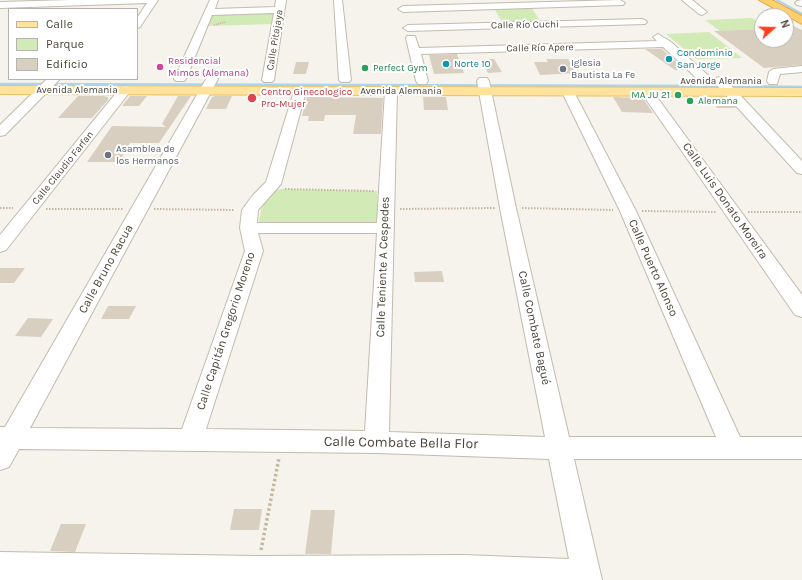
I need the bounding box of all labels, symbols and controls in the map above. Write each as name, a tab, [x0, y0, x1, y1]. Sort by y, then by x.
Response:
legend	[8, 8, 138, 80]
north arrow	[754, 8, 794, 48]
street label: Calle Pitajaya	[264, 9, 286, 71]
text: Calle	[46, 17, 73, 31]
street label: Calle Río Cuchi	[491, 18, 559, 32]
text: N	[777, 18, 792, 30]
text: Parque	[46, 37, 84, 51]
street label: Calle Río Apere	[506, 41, 574, 55]
place label: Condominio San Jorge	[677, 47, 733, 70]
marker: Condominio San Jorge	[664, 54, 674, 64]
place label: Residencial Mimos (Alemana)	[168, 55, 249, 78]
text: Edificio	[46, 57, 87, 71]
place label: Iglesia Bautista La Fe	[571, 57, 635, 80]
place label: Norte 10	[454, 58, 490, 70]
marker: Norte 10	[441, 59, 451, 69]
marker: Residencial Mimos (Alemana)	[155, 62, 165, 72]
place label: Perfect Gym	[373, 62, 428, 74]
marker: Perfect Gym	[360, 63, 370, 73]
marker: Iglesia Bautista La Fe	[558, 64, 568, 74]
street label: Avenida Alemania	[680, 75, 762, 87]
street label: Avenida Alemania	[36, 84, 118, 96]
street label: Avenida Alemania	[360, 85, 442, 97]
place label: Centro Ginecologico Pro-Mujer	[261, 86, 352, 110]
place label: MA JU 21	[631, 89, 670, 101]
marker: MA JU 21	[673, 90, 683, 100]
marker: Centro Ginecologico Pro-Mujer	[246, 92, 258, 104]
place label: Alemana	[698, 95, 738, 107]
marker: Alemana	[685, 96, 695, 106]
street label: Calle Claudio Farfan	[30, 129, 96, 207]
street label: Calle Luis Donato Moreira	[679, 140, 771, 262]
place label: Asamblea de los Hermanos	[116, 143, 179, 166]
marker: Asamblea de los Hermanos	[103, 150, 113, 160]
street label: Calle Teniente A Cespedes	[373, 196, 393, 338]
street label: Calle Puerto Alonso	[625, 217, 681, 319]
street label: Calle Bruno Racua	[76, 222, 136, 316]
street label: Calle Capitán Gregorio Moreno	[194, 250, 258, 412]
street label: Calle Combate Bagué	[515, 270, 553, 386]
street label: Calle Combate Bella Flor	[324, 433, 478, 453]

